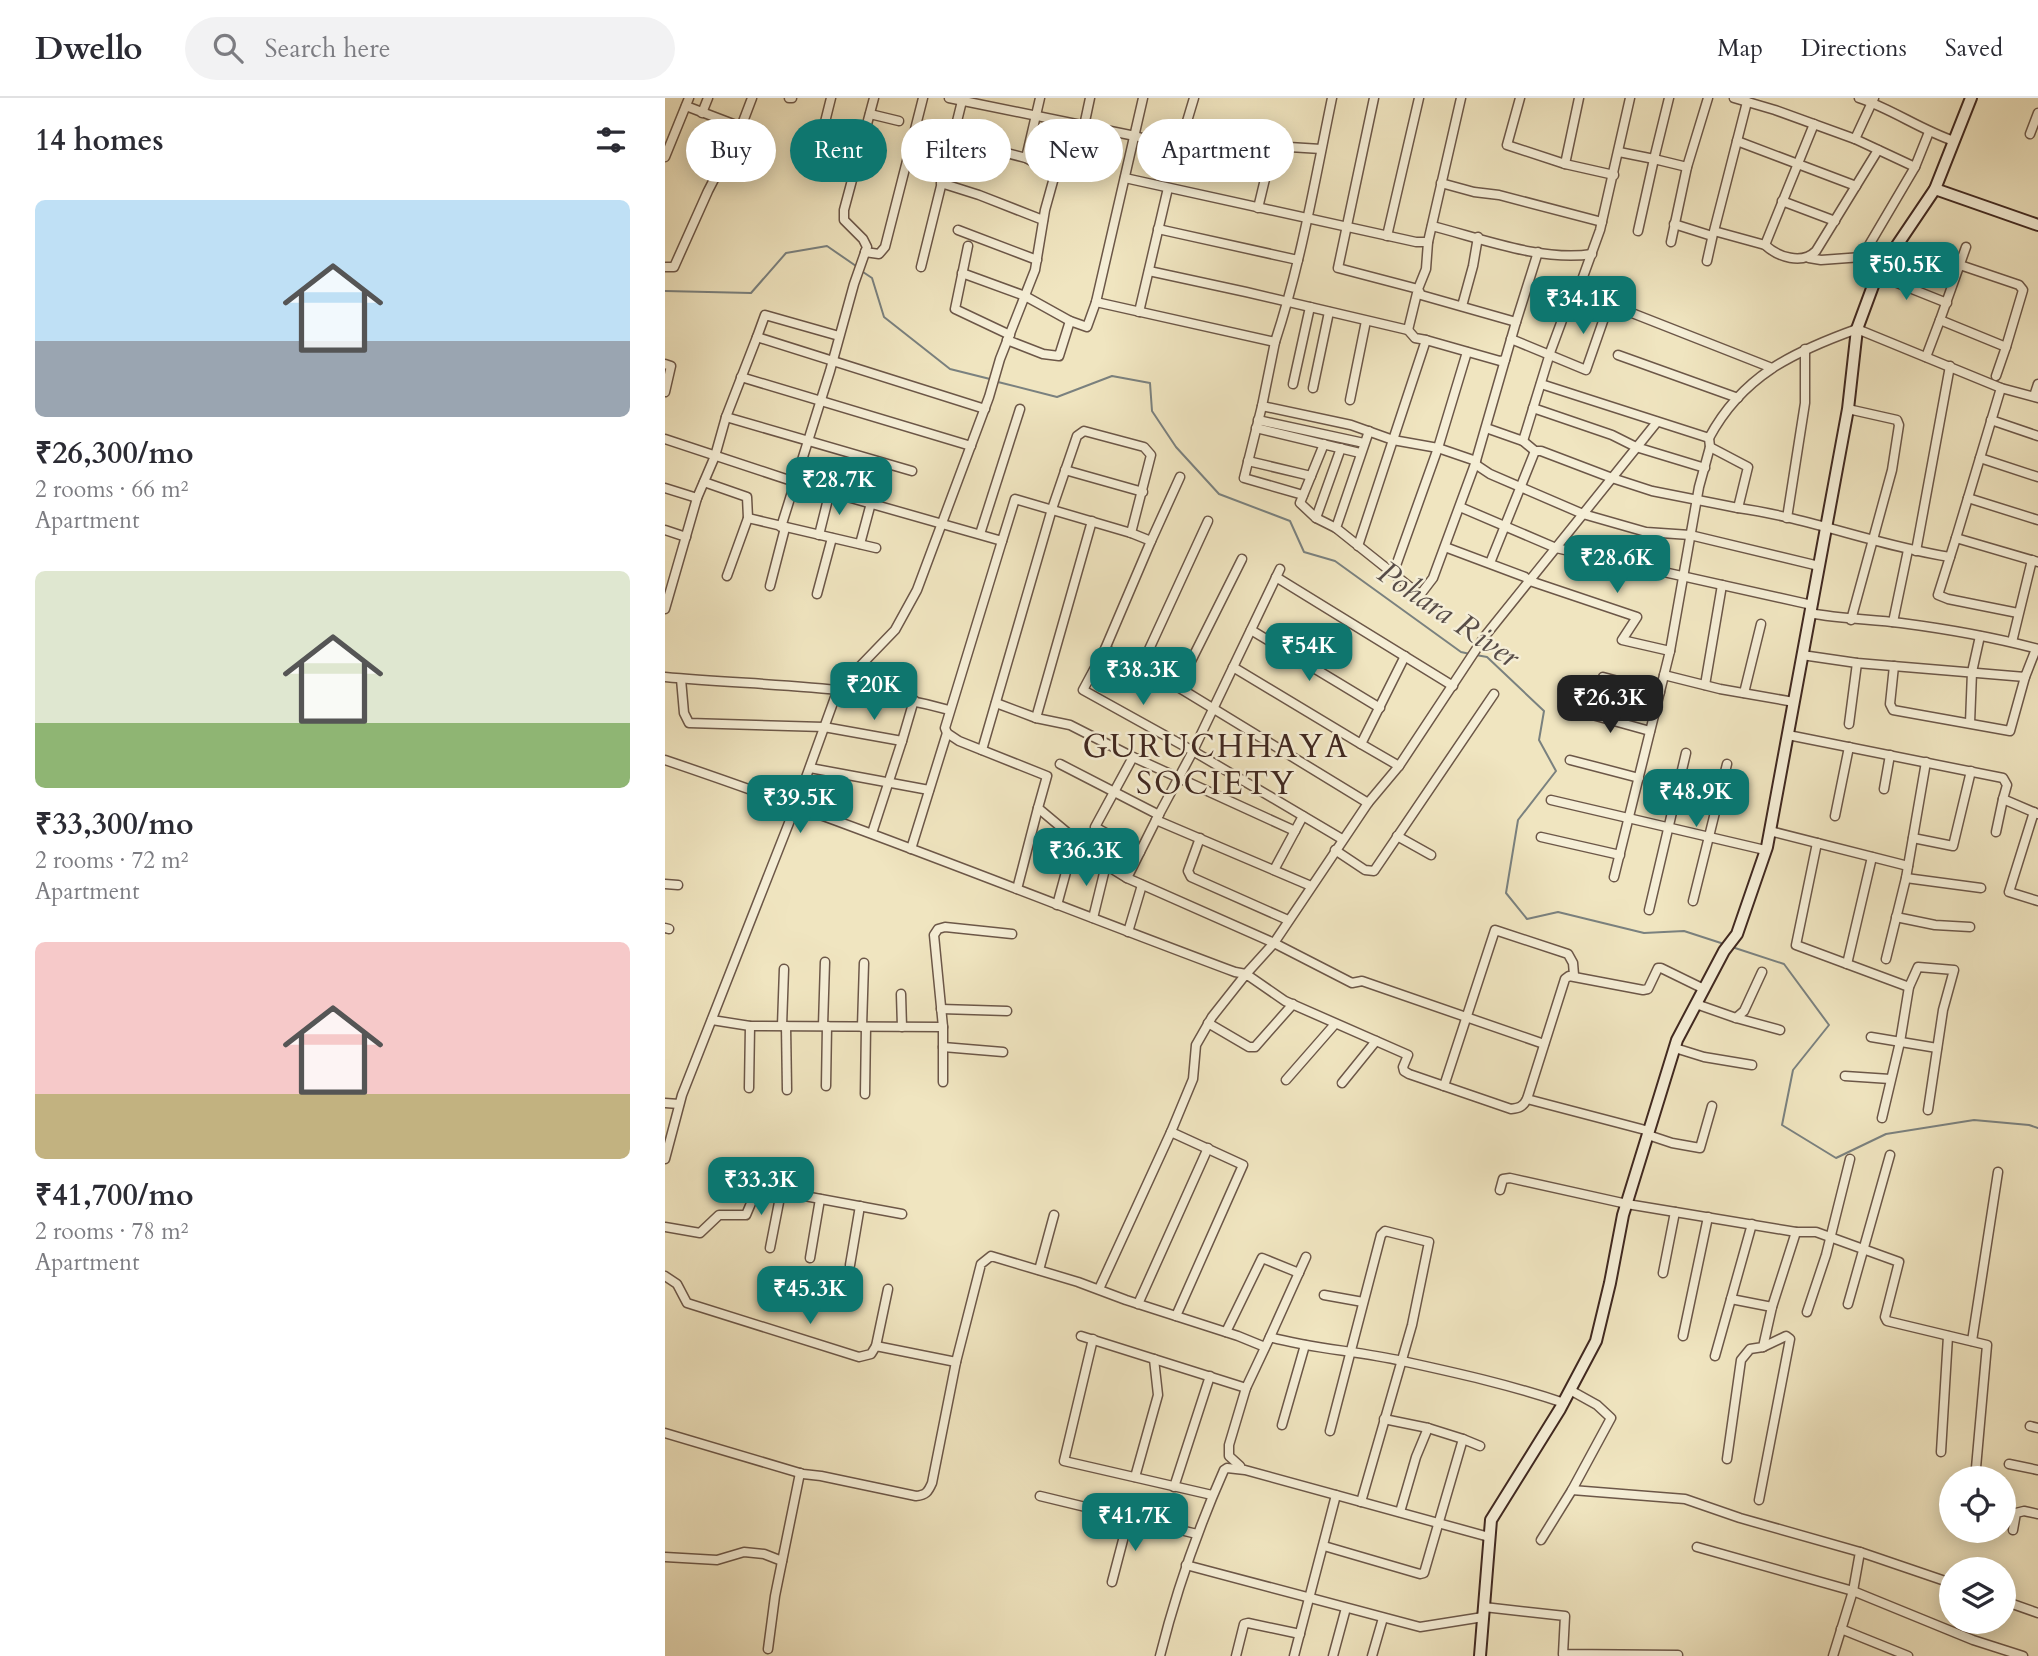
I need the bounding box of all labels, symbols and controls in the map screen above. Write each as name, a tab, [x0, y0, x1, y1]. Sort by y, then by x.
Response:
search box	[185, 17, 675, 80]
text: Dwello	[35, 26, 143, 71]
icon: search	[209, 29, 247, 67]
text: Search here	[265, 31, 391, 66]
text: Map	[1717, 32, 1763, 65]
text: Directions	[1801, 32, 1907, 65]
text: Saved	[1945, 32, 2003, 65]
chip: Buy	[686, 119, 776, 182]
chip: Rent	[790, 119, 887, 182]
chip: Filters	[901, 119, 1011, 182]
chip: New	[1025, 119, 1123, 182]
chip: Apartment	[1137, 119, 1294, 182]
text: 14 homes	[35, 120, 164, 161]
icon: filters	[592, 121, 630, 159]
pin: ₹50.5K	[1849, 242, 1963, 302]
icon: home	[270, 245, 396, 371]
text: ₹50.5K	[1869, 249, 1943, 280]
pin: ₹34.1K	[1526, 276, 1640, 336]
text: ₹34.1K	[1546, 283, 1620, 314]
text: ₹26,300/mo	[35, 433, 194, 474]
pin: ₹28.7K	[782, 458, 896, 517]
text: ₹28.7K	[802, 464, 876, 495]
text: 2 rooms · 66 m²	[35, 474, 188, 505]
text: Apartment	[35, 505, 139, 536]
pin: ₹28.6K	[1560, 536, 1674, 595]
text: ₹28.6K	[1580, 542, 1654, 573]
water label: Pohara River	[1369, 551, 1529, 679]
icon: home	[270, 616, 396, 742]
pin: ₹54K	[1268, 624, 1350, 683]
text: ₹54K	[1281, 630, 1337, 661]
pin: ₹38.3K	[1086, 648, 1200, 707]
text: ₹38.3K	[1106, 654, 1180, 685]
pin: ₹20K	[833, 662, 915, 722]
text: ₹20K	[846, 669, 902, 700]
pin: ₹26.3K	[1553, 676, 1667, 735]
text: ₹26.3K	[1573, 682, 1647, 713]
district label: GURUCHHAYA SOCIETY	[1082, 725, 1350, 806]
pin: ₹48.9K	[1639, 770, 1753, 829]
pin: ₹39.5K	[743, 776, 857, 835]
text: ₹48.9K	[1659, 776, 1733, 807]
text: ₹39.5K	[763, 782, 837, 813]
text: ₹33,300/mo	[35, 804, 194, 845]
pin: ₹36.3K	[1029, 828, 1143, 888]
text: ₹36.3K	[1049, 835, 1123, 866]
text: 2 rooms · 72 m²	[35, 845, 188, 876]
text: Apartment	[35, 876, 139, 907]
icon: home	[270, 987, 396, 1113]
pin: ₹33.3K	[704, 1158, 818, 1217]
text: ₹33.3K	[724, 1164, 798, 1195]
text: ₹41,700/mo	[35, 1175, 194, 1216]
text: 2 rooms · 78 m²	[35, 1216, 188, 1247]
text: Apartment	[35, 1247, 139, 1278]
pin: ₹45.3K	[753, 1266, 867, 1326]
text: ₹45.3K	[773, 1273, 847, 1304]
map controls	[1939, 1466, 2016, 1634]
button: locate	[1939, 1466, 2016, 1543]
pin: ₹41.7K	[1078, 1494, 1192, 1553]
text: ₹41.7K	[1098, 1500, 1172, 1531]
button: layers	[1939, 1557, 2016, 1634]

